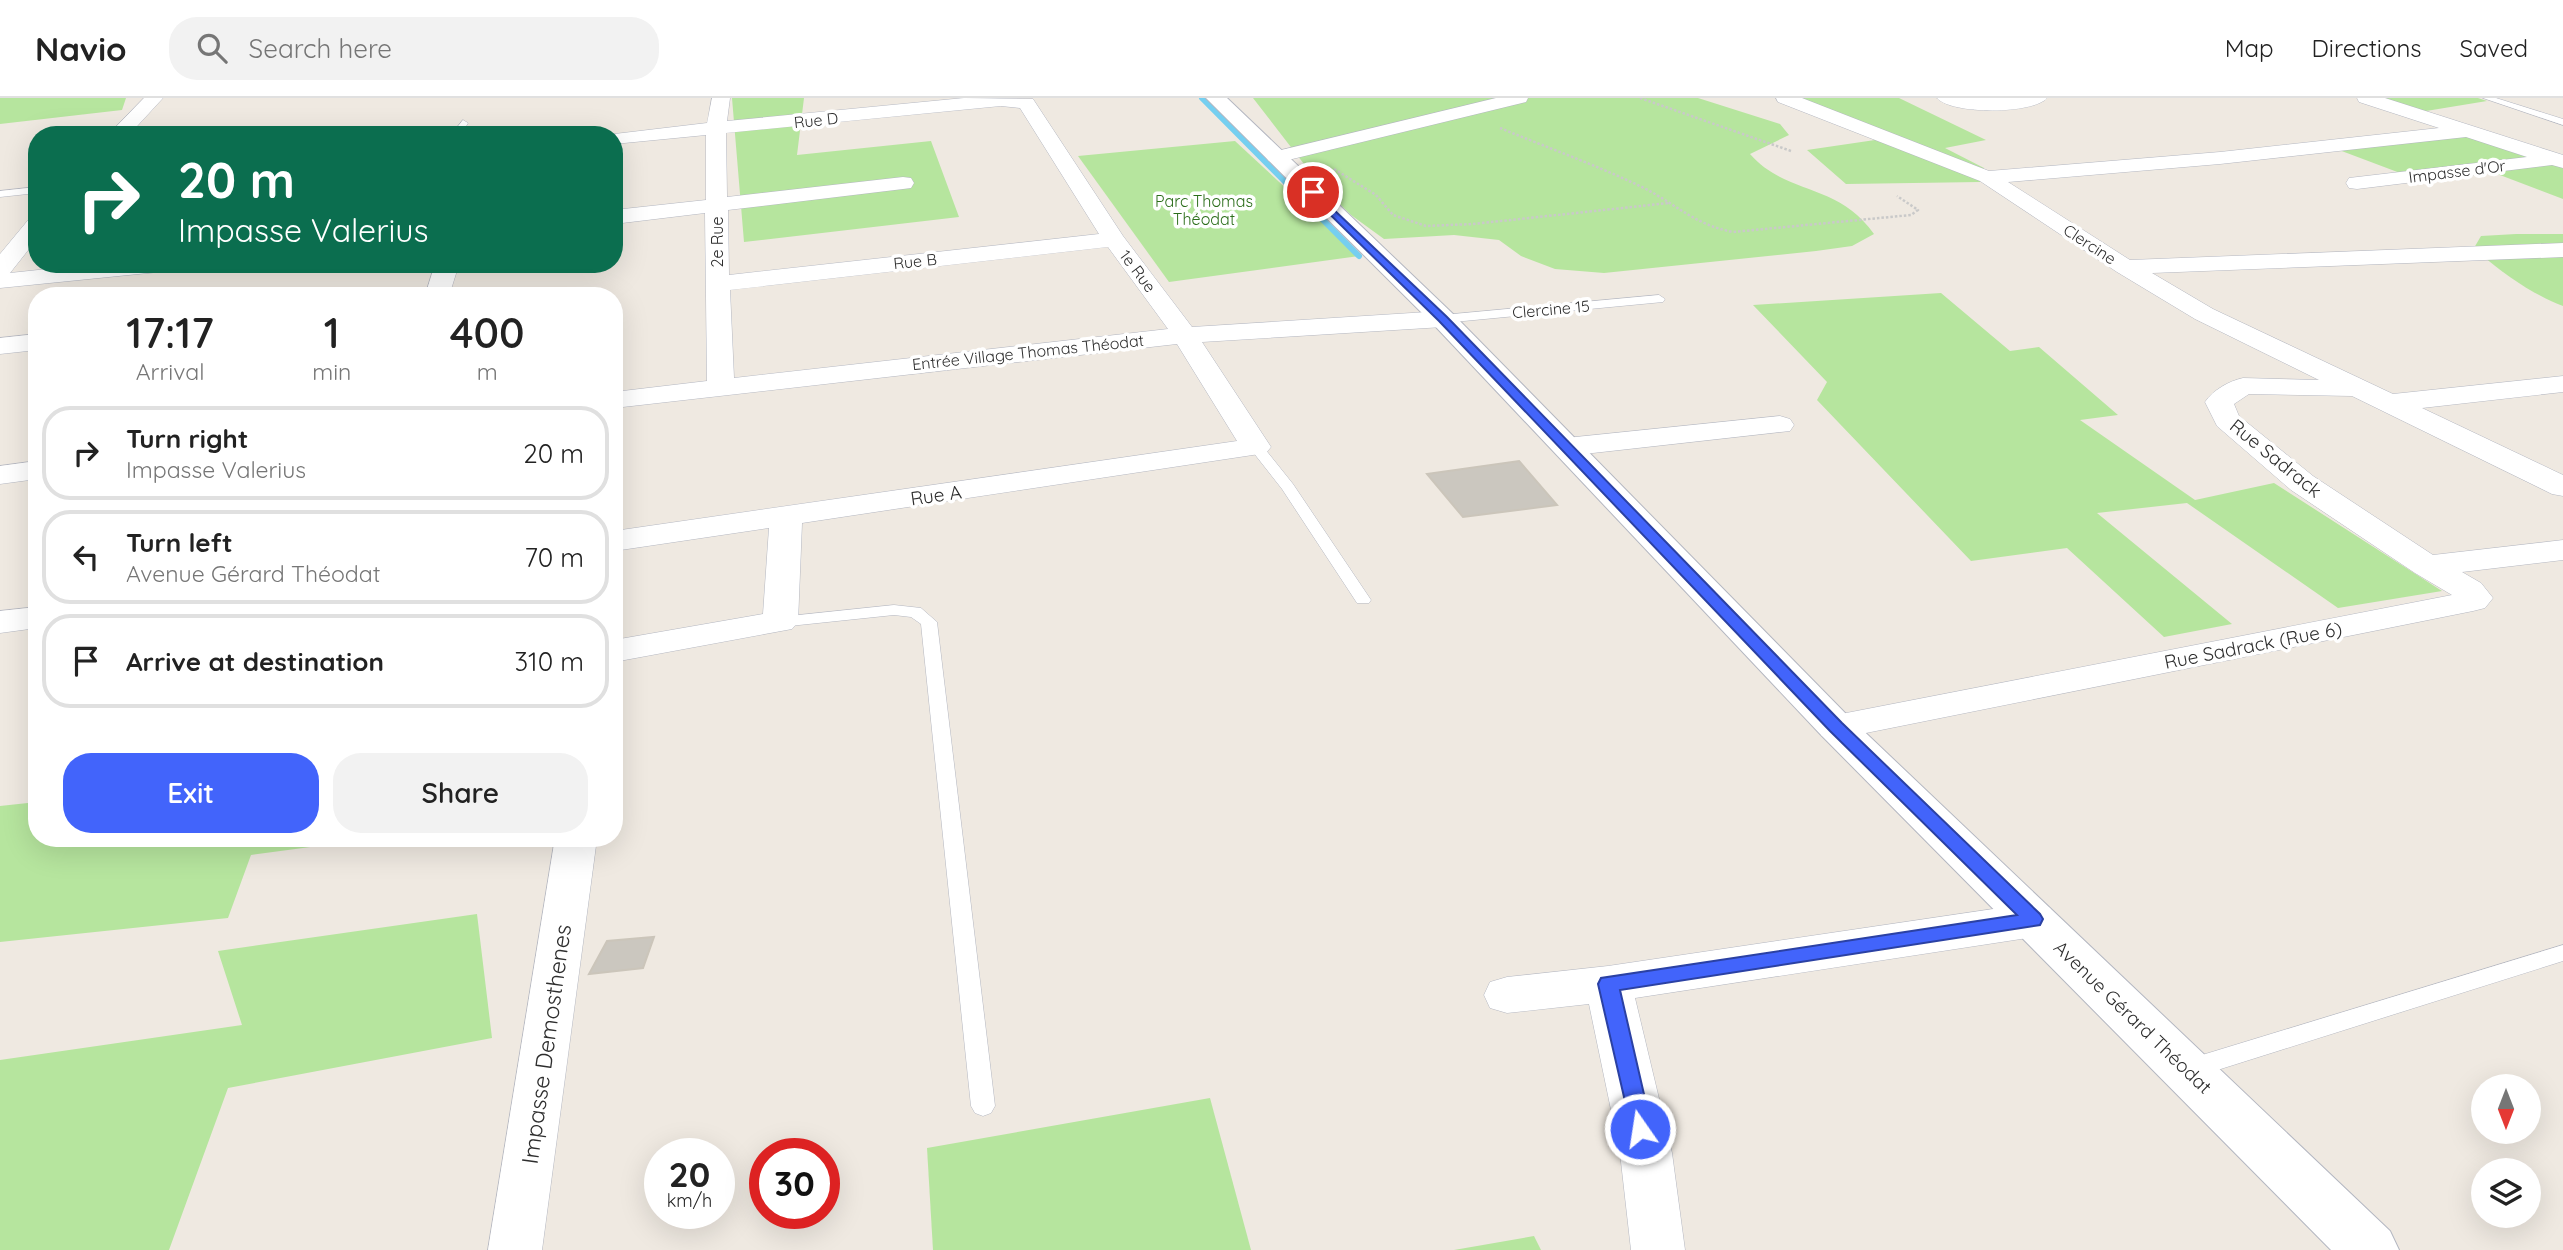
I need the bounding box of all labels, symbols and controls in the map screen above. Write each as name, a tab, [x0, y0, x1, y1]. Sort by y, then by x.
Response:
search box	[169, 17, 659, 80]
text: Navio	[35, 28, 127, 69]
icon: search	[193, 29, 231, 67]
text: Search here	[249, 32, 392, 65]
text: Map	[2225, 33, 2274, 63]
text: Directions	[2312, 33, 2422, 63]
text: Saved	[2460, 33, 2528, 63]
street label: Rue D	[793, 108, 839, 132]
text: 20 m	[178, 149, 295, 210]
icon: right	[63, 154, 154, 245]
street label: Impasse d'Or	[2407, 155, 2507, 187]
pin	[1283, 162, 1343, 222]
icon: arrive	[1294, 173, 1332, 211]
park label: Parc Thomas Théodat	[1155, 191, 1253, 229]
text: Impasse Valerius	[178, 210, 429, 250]
street label: 2e Rue	[707, 217, 727, 267]
street label: Clercine	[2060, 220, 2120, 268]
street label: 1e Rue	[1116, 246, 1160, 296]
street label: Rue B	[892, 249, 938, 273]
street label: Clercine 15	[1511, 296, 1591, 322]
text: 17:17	[126, 306, 214, 359]
text: 1	[324, 306, 340, 359]
text: 400	[450, 306, 525, 359]
street label: Entrée Village Thomas Théodat	[911, 330, 1145, 374]
text: Arrival	[136, 357, 205, 386]
text: min	[312, 357, 351, 386]
text: m	[477, 357, 498, 386]
street label: Rue Sadrack	[2225, 414, 2327, 502]
text: Turn right	[126, 422, 248, 455]
icon: right	[67, 434, 105, 472]
text: 20 m	[523, 437, 584, 470]
text: Impasse Valerius	[126, 455, 306, 484]
street label: Rue A	[909, 480, 963, 510]
text: Turn left	[126, 526, 233, 559]
icon: left	[67, 538, 105, 576]
text: 70 m	[524, 541, 584, 574]
text: Avenue Gérard Théodat	[126, 559, 381, 588]
street label: Rue Sadrack (Rue 6)	[2162, 616, 2344, 674]
icon: arrive	[67, 642, 105, 680]
text: Arrive at destination	[126, 645, 384, 678]
text: 310 m	[514, 645, 584, 678]
button: Exit	[63, 753, 319, 833]
button: Share	[333, 753, 588, 833]
street label: Impasse Demosthenes	[515, 922, 577, 1166]
street label: Avenue Gérard Théodat	[2049, 935, 2217, 1099]
north arrow	[2471, 1074, 2541, 1144]
map controls	[2471, 1074, 2541, 1228]
position arrow	[1603, 1092, 1677, 1166]
speed limit sign: 30	[749, 1138, 840, 1229]
text: 20	[669, 1152, 710, 1196]
button: layers	[2471, 1158, 2541, 1228]
text: km/h	[667, 1189, 712, 1212]

